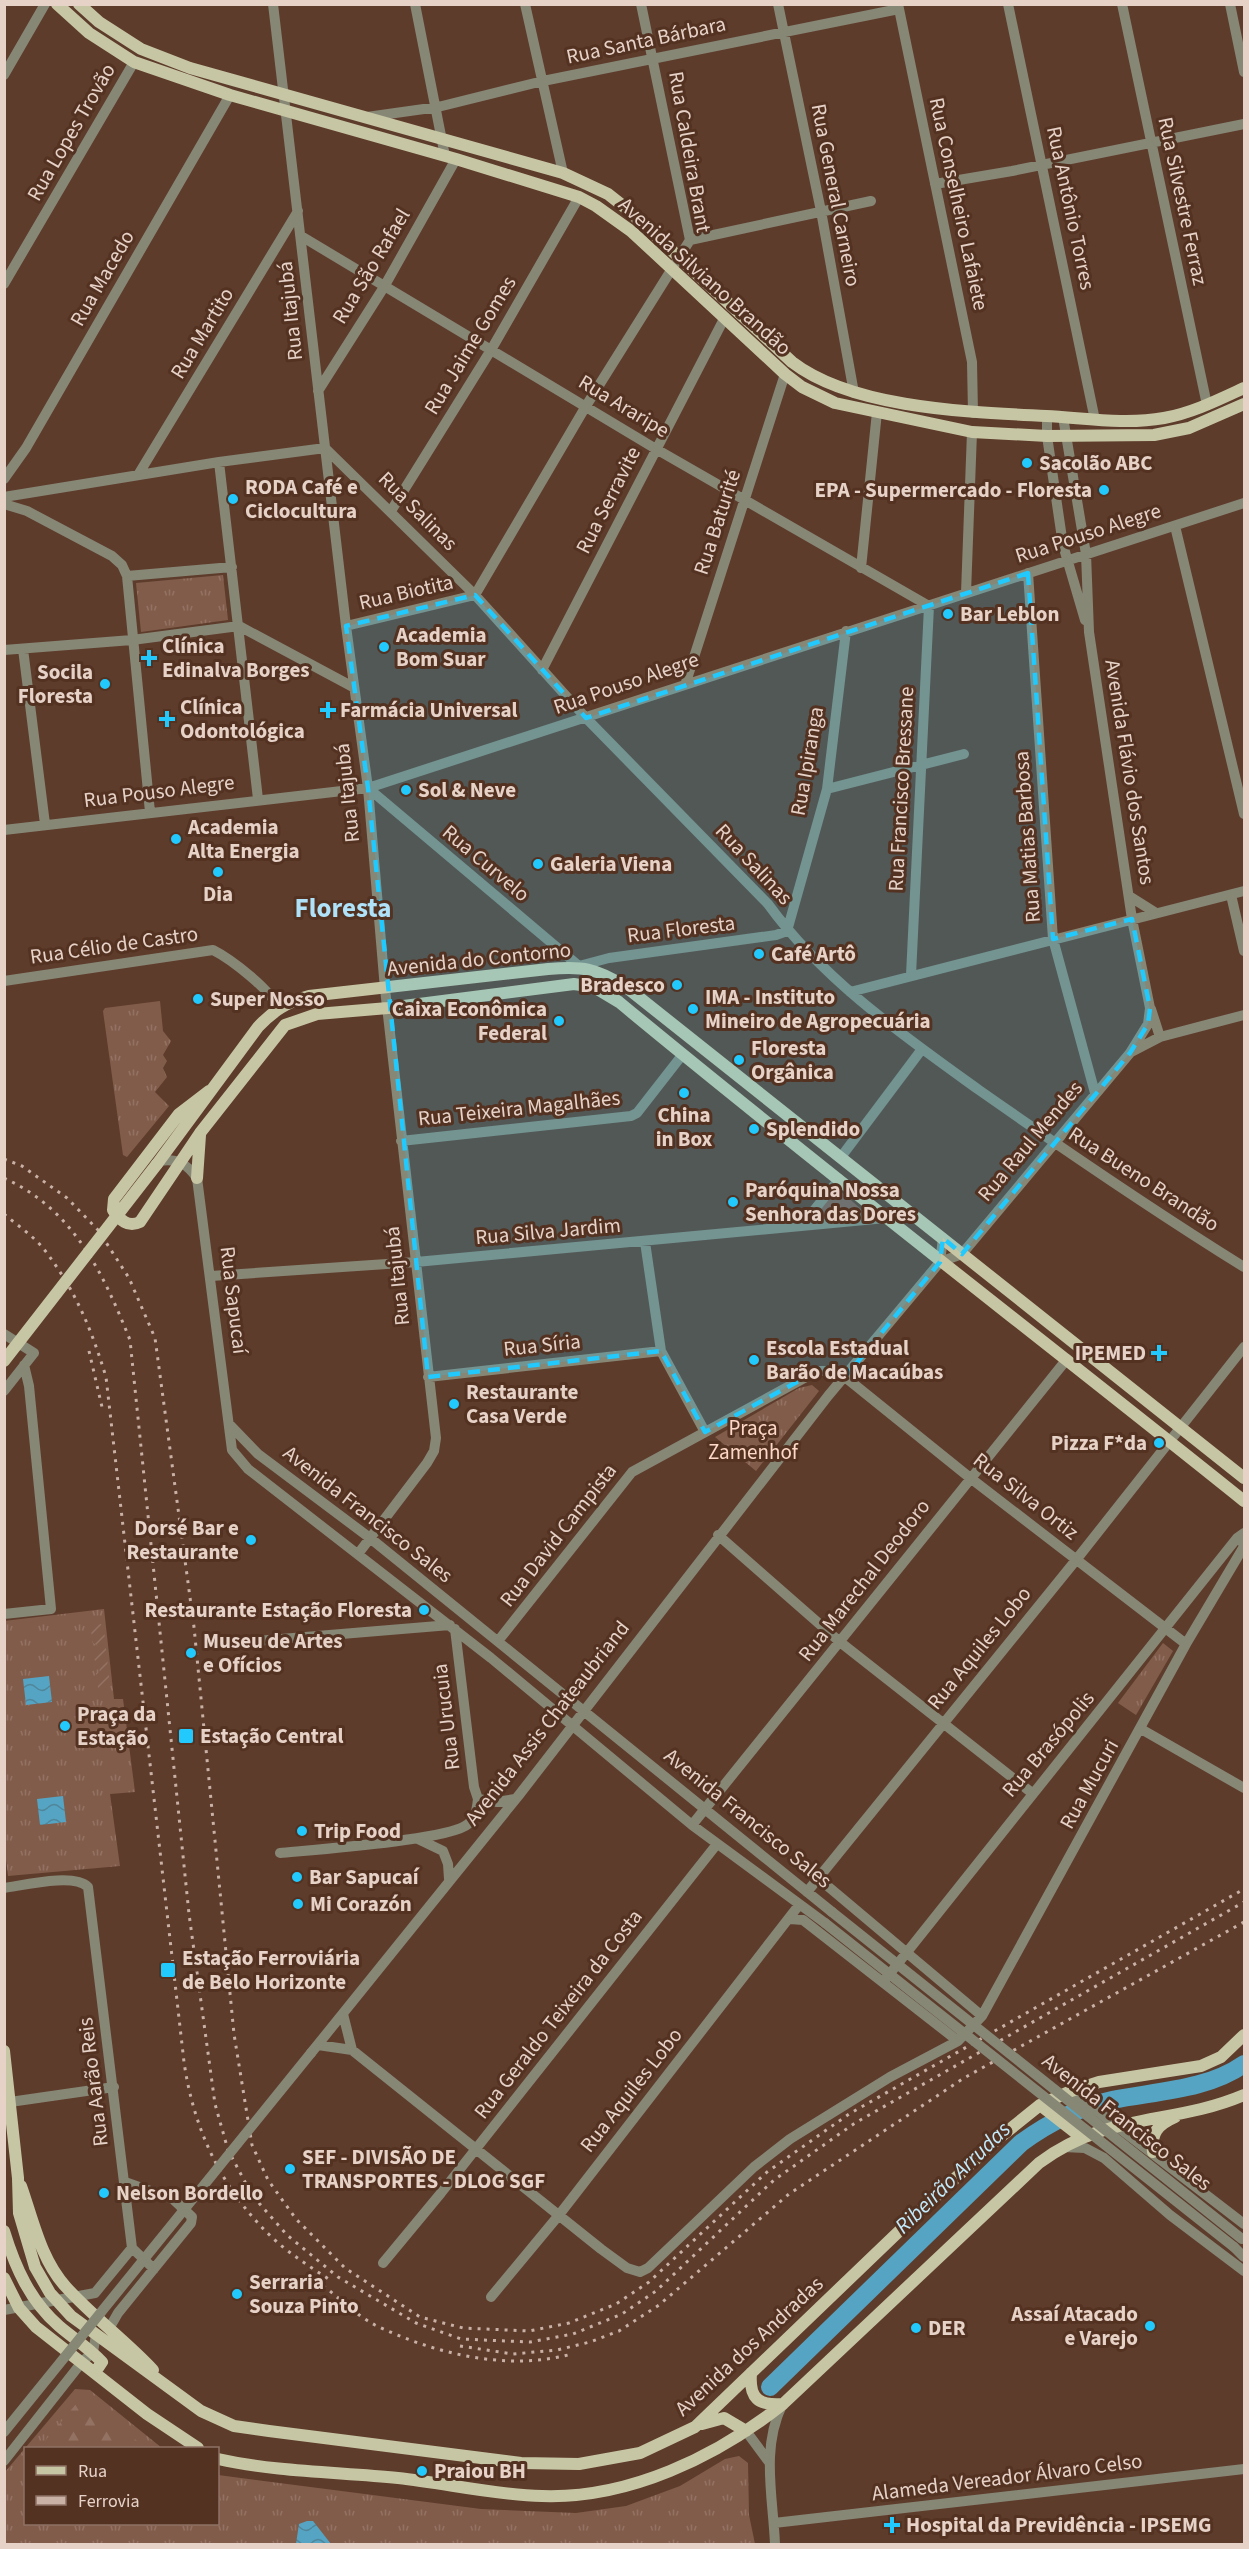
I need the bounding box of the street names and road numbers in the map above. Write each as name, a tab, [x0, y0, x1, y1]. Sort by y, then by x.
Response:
street label: Rua Santa Bárbara	[563, 8, 729, 72]
street label: Rua Lopes Trovão	[19, 58, 123, 206]
street label: Rua Caldeira Brant	[661, 69, 719, 235]
street label: Rua Conselheiro Lafaiete	[922, 95, 996, 313]
street label: Rua General Carneiro	[804, 101, 868, 289]
street label: Rua Silvestre Ferraz	[1151, 114, 1215, 288]
street label: Rua Antônio Torres	[1039, 124, 1103, 293]
street label: Avenida Silviano Brandão	[612, 190, 798, 362]
street label: Rua São Rafael	[325, 203, 417, 329]
street label: Rua Macedo	[62, 224, 142, 332]
street label: Rua Itajubá	[270, 260, 310, 362]
street label: Rua Jaime Gomes	[417, 270, 523, 420]
street label: Rua Martito	[163, 282, 241, 384]
street label: Rua Araripe	[573, 367, 675, 445]
street label: Rua Serravite	[568, 441, 648, 559]
street label: Rua Salinas	[372, 465, 465, 558]
street label: Rua Baturité	[686, 466, 748, 578]
street label: Rua Pouso Alegre	[1011, 495, 1165, 571]
street label: Rua Biotita	[356, 567, 456, 617]
street label: Rua Pouso Alegre	[549, 644, 703, 722]
street label: Avenida Flávio dos Santos	[1097, 657, 1163, 887]
street label: Rua Francisco Bressane	[881, 686, 921, 892]
street label: Rua Ipiranga	[783, 704, 831, 818]
street label: Rua Itajubá	[327, 742, 367, 844]
street label: Rua Matias Barbosa	[1006, 750, 1048, 924]
street label: Rua Pouso Alegre	[82, 767, 236, 815]
street label: Rua Curvelo	[436, 817, 536, 909]
street label: Rua Salinas	[708, 817, 800, 911]
street label: Rua Floresta	[625, 908, 737, 950]
street label: Rua Célio de Castro	[28, 918, 200, 972]
street label: Avenida do Contorno	[385, 934, 573, 984]
street label: Rua Raul Mendes	[970, 1074, 1090, 1208]
street label: Rua Teixeira Magalhães	[416, 1082, 622, 1134]
street label: Rua Bueno Brandão	[1063, 1119, 1225, 1239]
street label: Rua Silva Jardim	[474, 1210, 622, 1252]
street label: Rua Itajubá	[377, 1225, 417, 1327]
street label: Rua Sapucaí	[213, 1244, 256, 1356]
street label: Rua Síria	[502, 1326, 582, 1364]
street label: Avenida Francisco Sales	[277, 1438, 459, 1590]
street label: Rua Silva Ortiz	[967, 1445, 1085, 1547]
street label: Rua David Campista	[492, 1457, 624, 1613]
street label: Rua Marechal Deodoro	[791, 1492, 937, 1668]
street label: Rua Aquiles Lobo	[920, 1580, 1038, 1716]
street label: Avenida Assis Chateaubriand	[457, 1614, 637, 1832]
street label: Rua Urucuia	[425, 1662, 467, 1772]
street label: Rua Brasópolis	[995, 1684, 1102, 1804]
street label: Rua Mucuri	[1052, 1734, 1126, 1834]
street label: Avenida Francisco Sales	[658, 1741, 838, 1895]
street label: Rua Geraldo Teixeira da Costa	[467, 1903, 649, 2125]
street label: Rua Aarão Reis	[70, 2016, 116, 2148]
street label: Rua Aquiles Lobo	[573, 2021, 689, 2159]
street label: Avenida Francisco Sales	[1036, 2046, 1218, 2198]
street label: Avenida dos Andradas	[668, 2269, 830, 2423]
street label: Alameda Vereador Álvaro Celso	[870, 2446, 1144, 2508]

